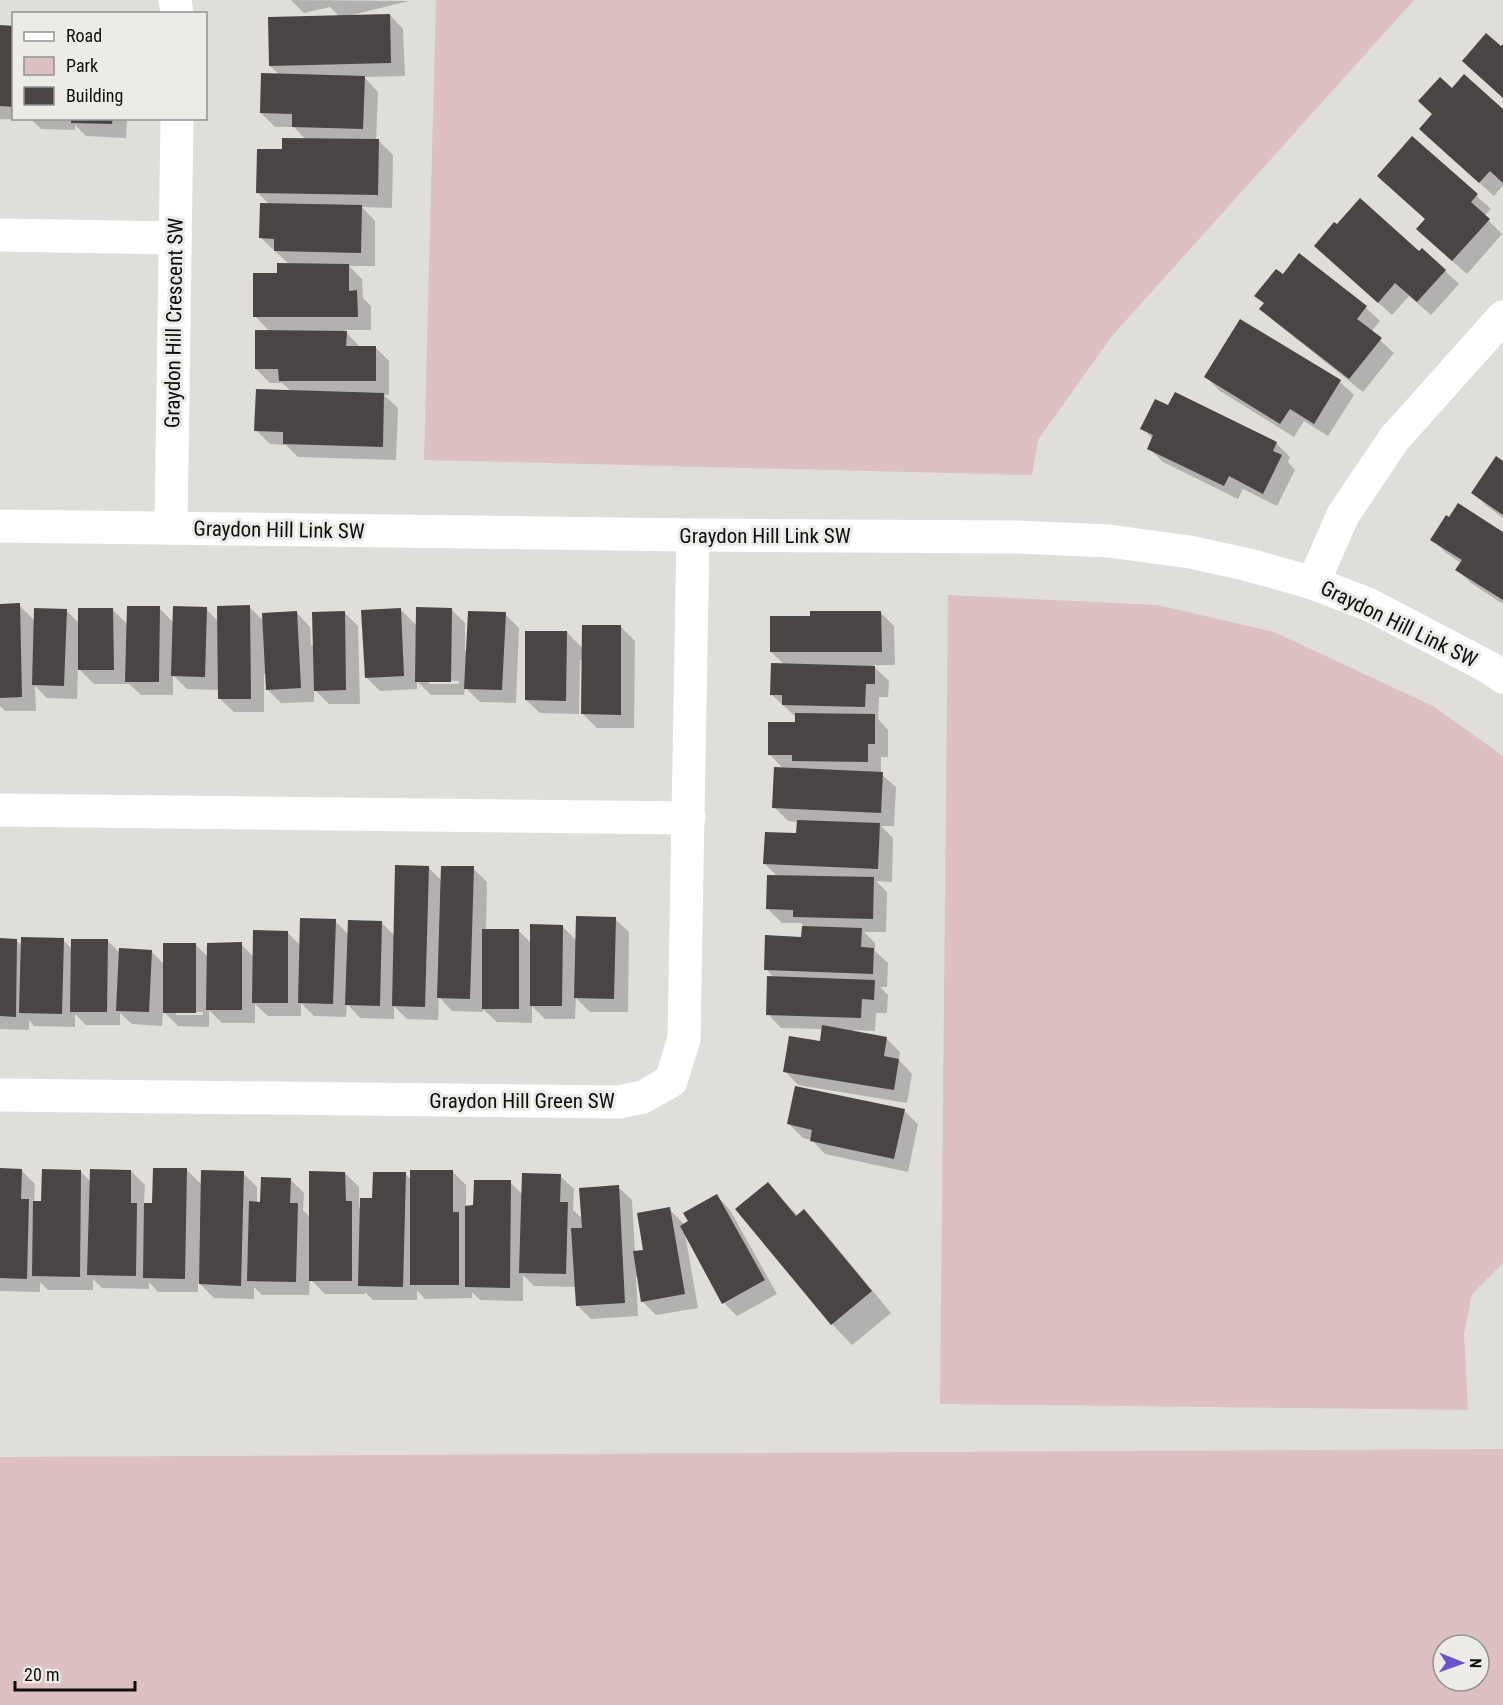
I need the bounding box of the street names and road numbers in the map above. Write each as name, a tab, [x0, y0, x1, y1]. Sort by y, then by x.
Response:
street label: Graydon Hill Crescent SW	[160, 218, 188, 428]
street label: Graydon Hill Link SW	[193, 517, 365, 543]
street label: Graydon Hill Link SW	[679, 524, 851, 548]
street label: Graydon Hill Link SW	[1317, 576, 1481, 672]
street label: Graydon Hill Green SW	[429, 1089, 615, 1113]

